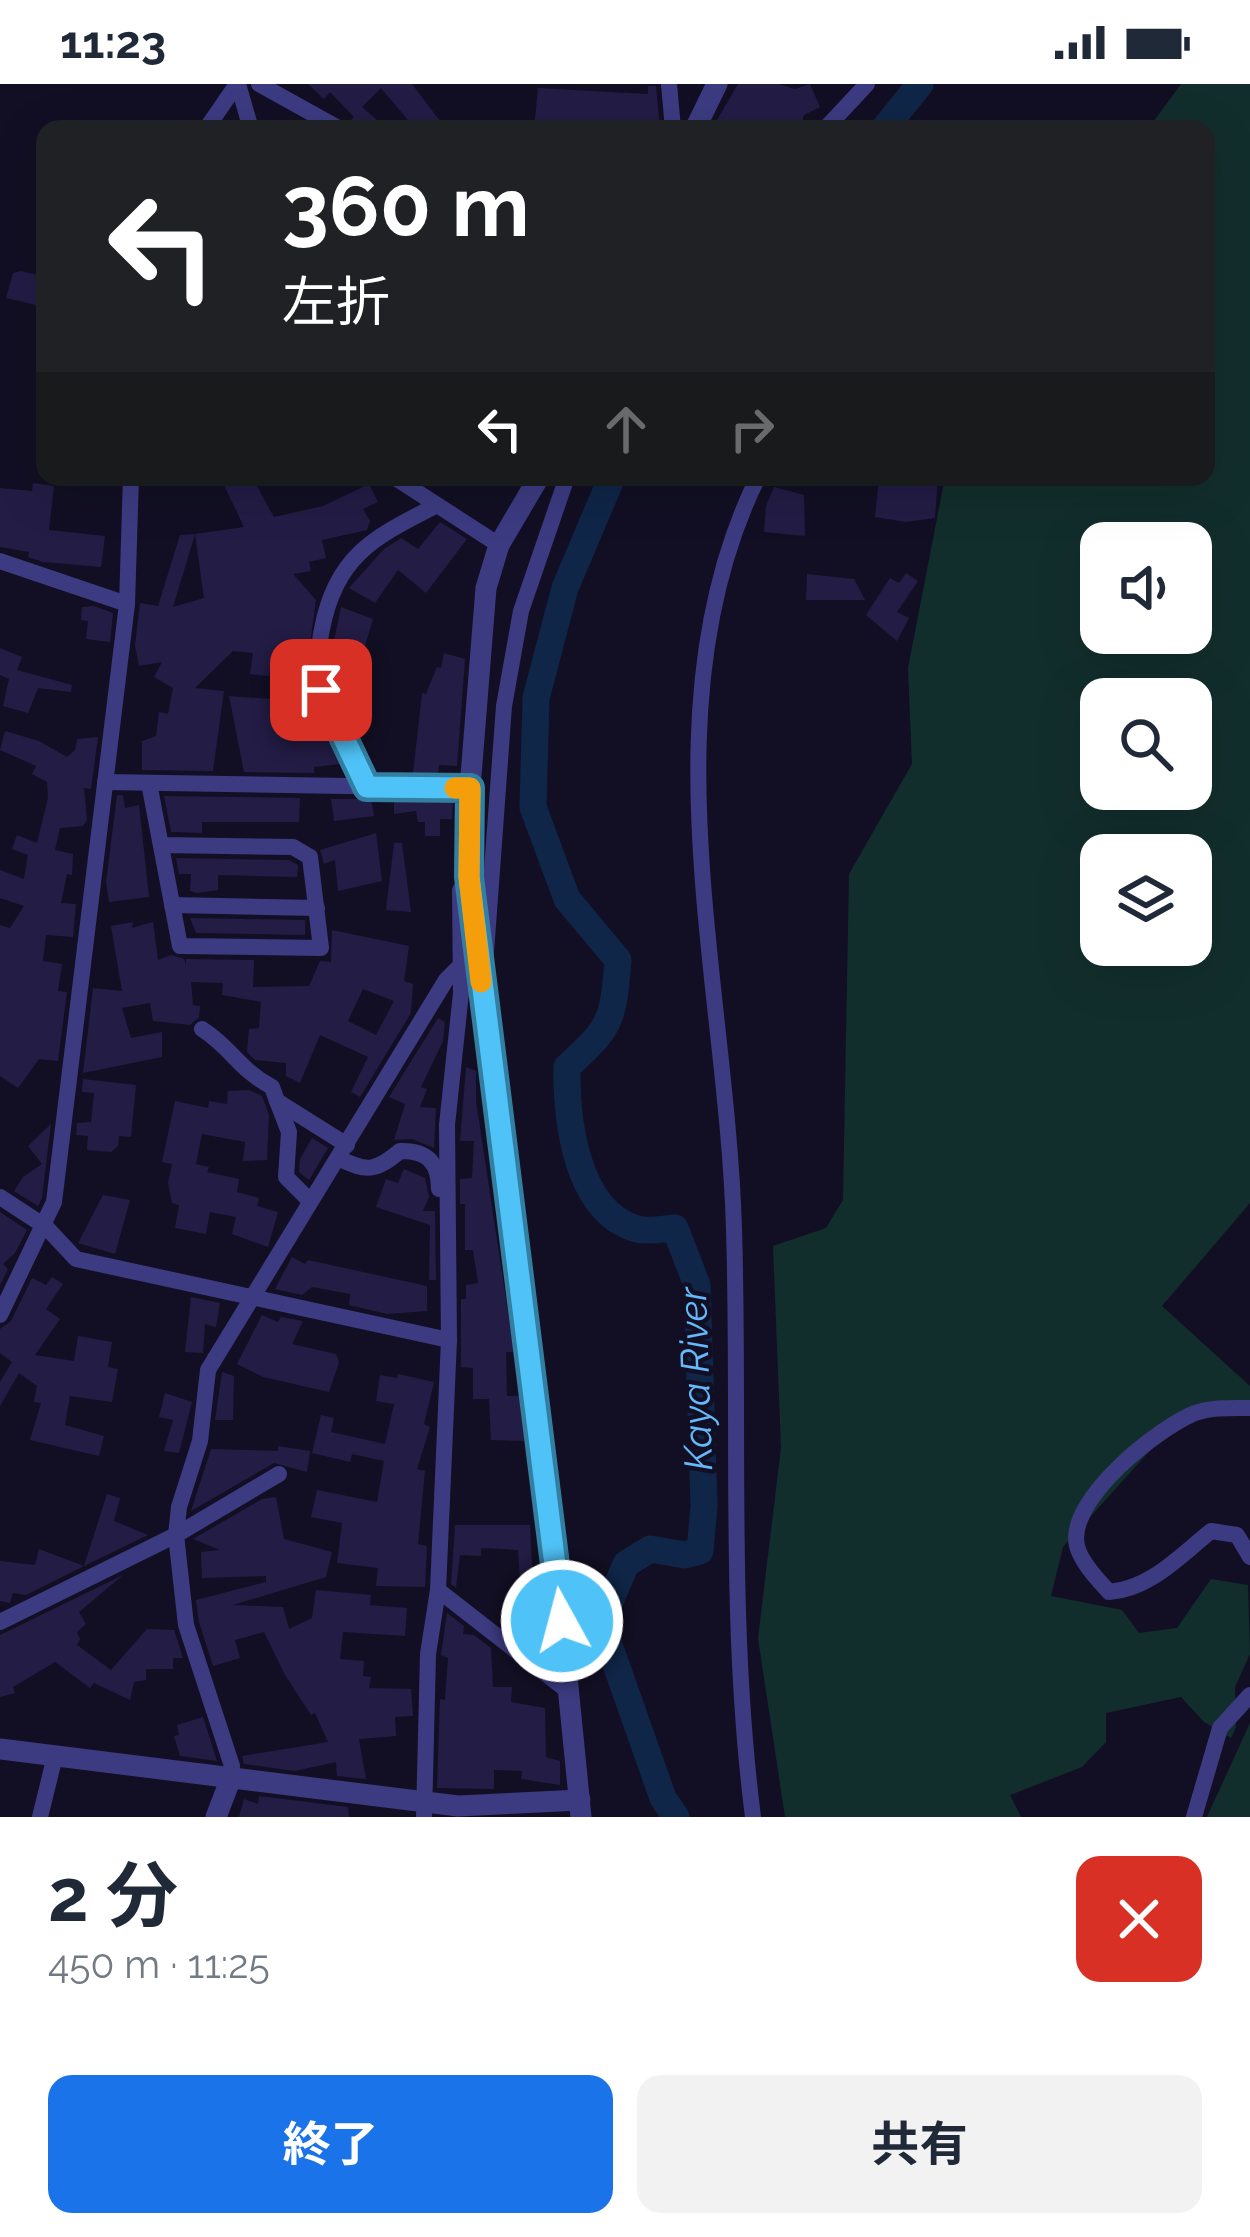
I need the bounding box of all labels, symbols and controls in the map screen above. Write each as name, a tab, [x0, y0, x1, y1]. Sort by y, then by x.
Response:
text: 11:23	[60, 16, 166, 69]
text: 360 m	[282, 157, 530, 256]
icon: left	[84, 168, 240, 324]
text: 左折	[282, 270, 390, 334]
icon: left	[467, 396, 533, 462]
icon: ahead	[593, 396, 659, 462]
icon: right	[719, 396, 785, 462]
map controls	[1080, 522, 1212, 966]
button: sound	[1080, 522, 1212, 654]
pin	[270, 639, 372, 741]
icon: arrive	[288, 657, 354, 723]
button: search	[1080, 678, 1212, 810]
button: layers	[1080, 834, 1212, 966]
water label: Kaya River	[669, 1285, 721, 1471]
position arrow	[499, 1558, 625, 1684]
text: 2 分	[48, 1853, 178, 1938]
button: close	[1076, 1856, 1202, 1982]
text: 450 m · 11:25	[48, 1941, 270, 1987]
button: 終了	[48, 2075, 613, 2213]
button: 共有	[637, 2075, 1202, 2213]

